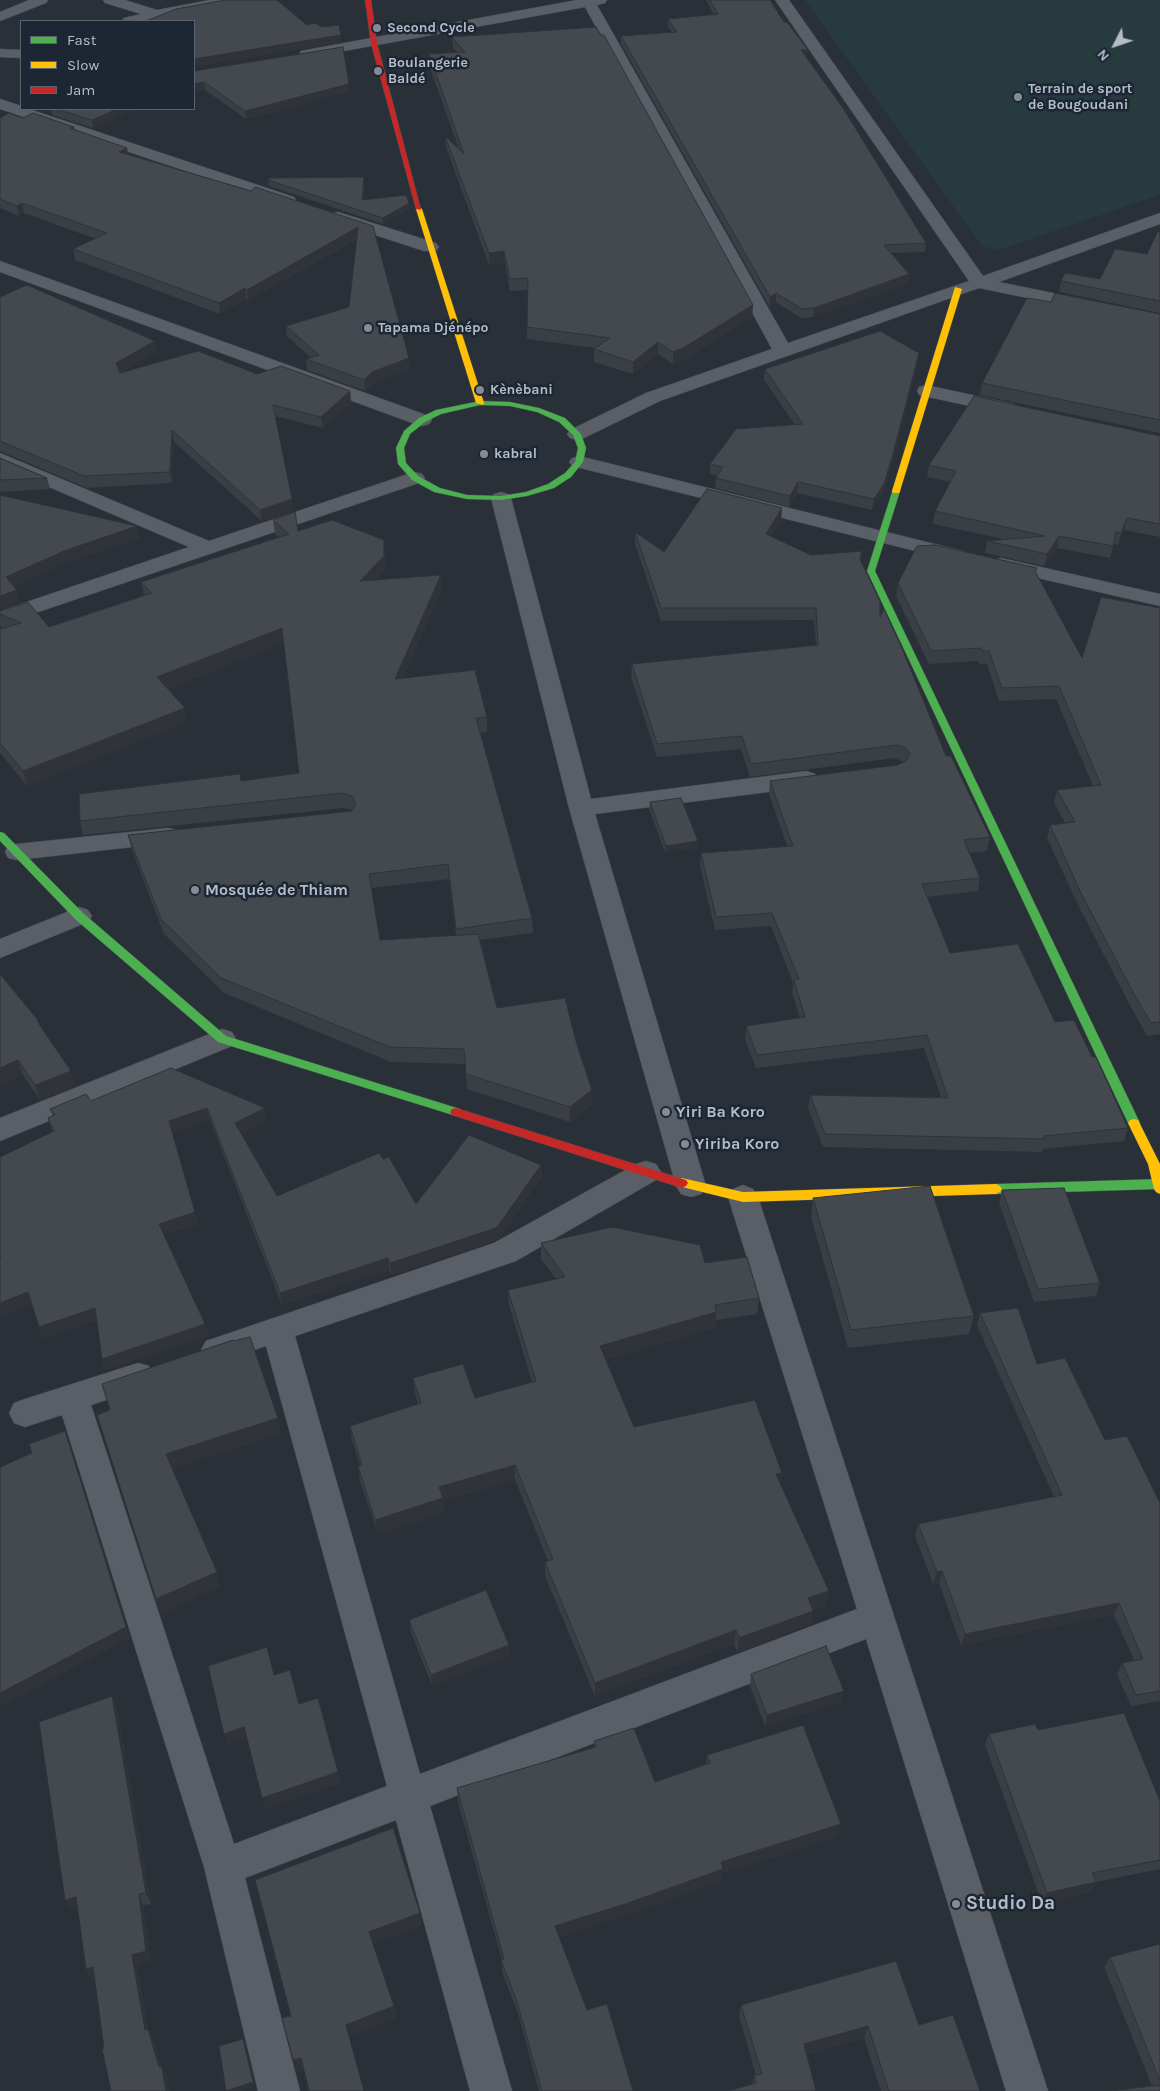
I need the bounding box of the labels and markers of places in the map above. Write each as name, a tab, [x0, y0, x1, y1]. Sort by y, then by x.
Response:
place label: Second Cycle	[387, 20, 475, 36]
marker: Second Cycle	[371, 22, 383, 34]
place label: Boulangerie Baldé	[388, 55, 468, 88]
marker: Boulangerie Baldé	[372, 65, 384, 77]
place label: Terrain de sport de Bougoudani	[1028, 81, 1132, 114]
marker: Terrain de sport de Bougoudani	[1012, 91, 1024, 103]
place label: Tapama Djénépo	[378, 320, 488, 336]
marker: Tapama Djénépo	[362, 322, 374, 334]
place label: Kènèbani	[490, 382, 553, 398]
marker: Kènèbani	[474, 384, 486, 396]
place label: kabral	[494, 446, 537, 462]
marker: kabral	[478, 448, 490, 460]
place label: Mosquée de Thiam	[205, 880, 348, 900]
marker: Mosquée de Thiam	[189, 884, 201, 896]
place label: Yiri Ba Koro	[676, 1102, 765, 1122]
marker: Yiri Ba Koro	[660, 1106, 672, 1118]
place label: Yiriba Koro	[695, 1134, 779, 1154]
marker: Yiriba Koro	[679, 1138, 691, 1150]
place label: Studio Da	[966, 1893, 1055, 1915]
marker: Studio Da	[950, 1898, 962, 1910]

